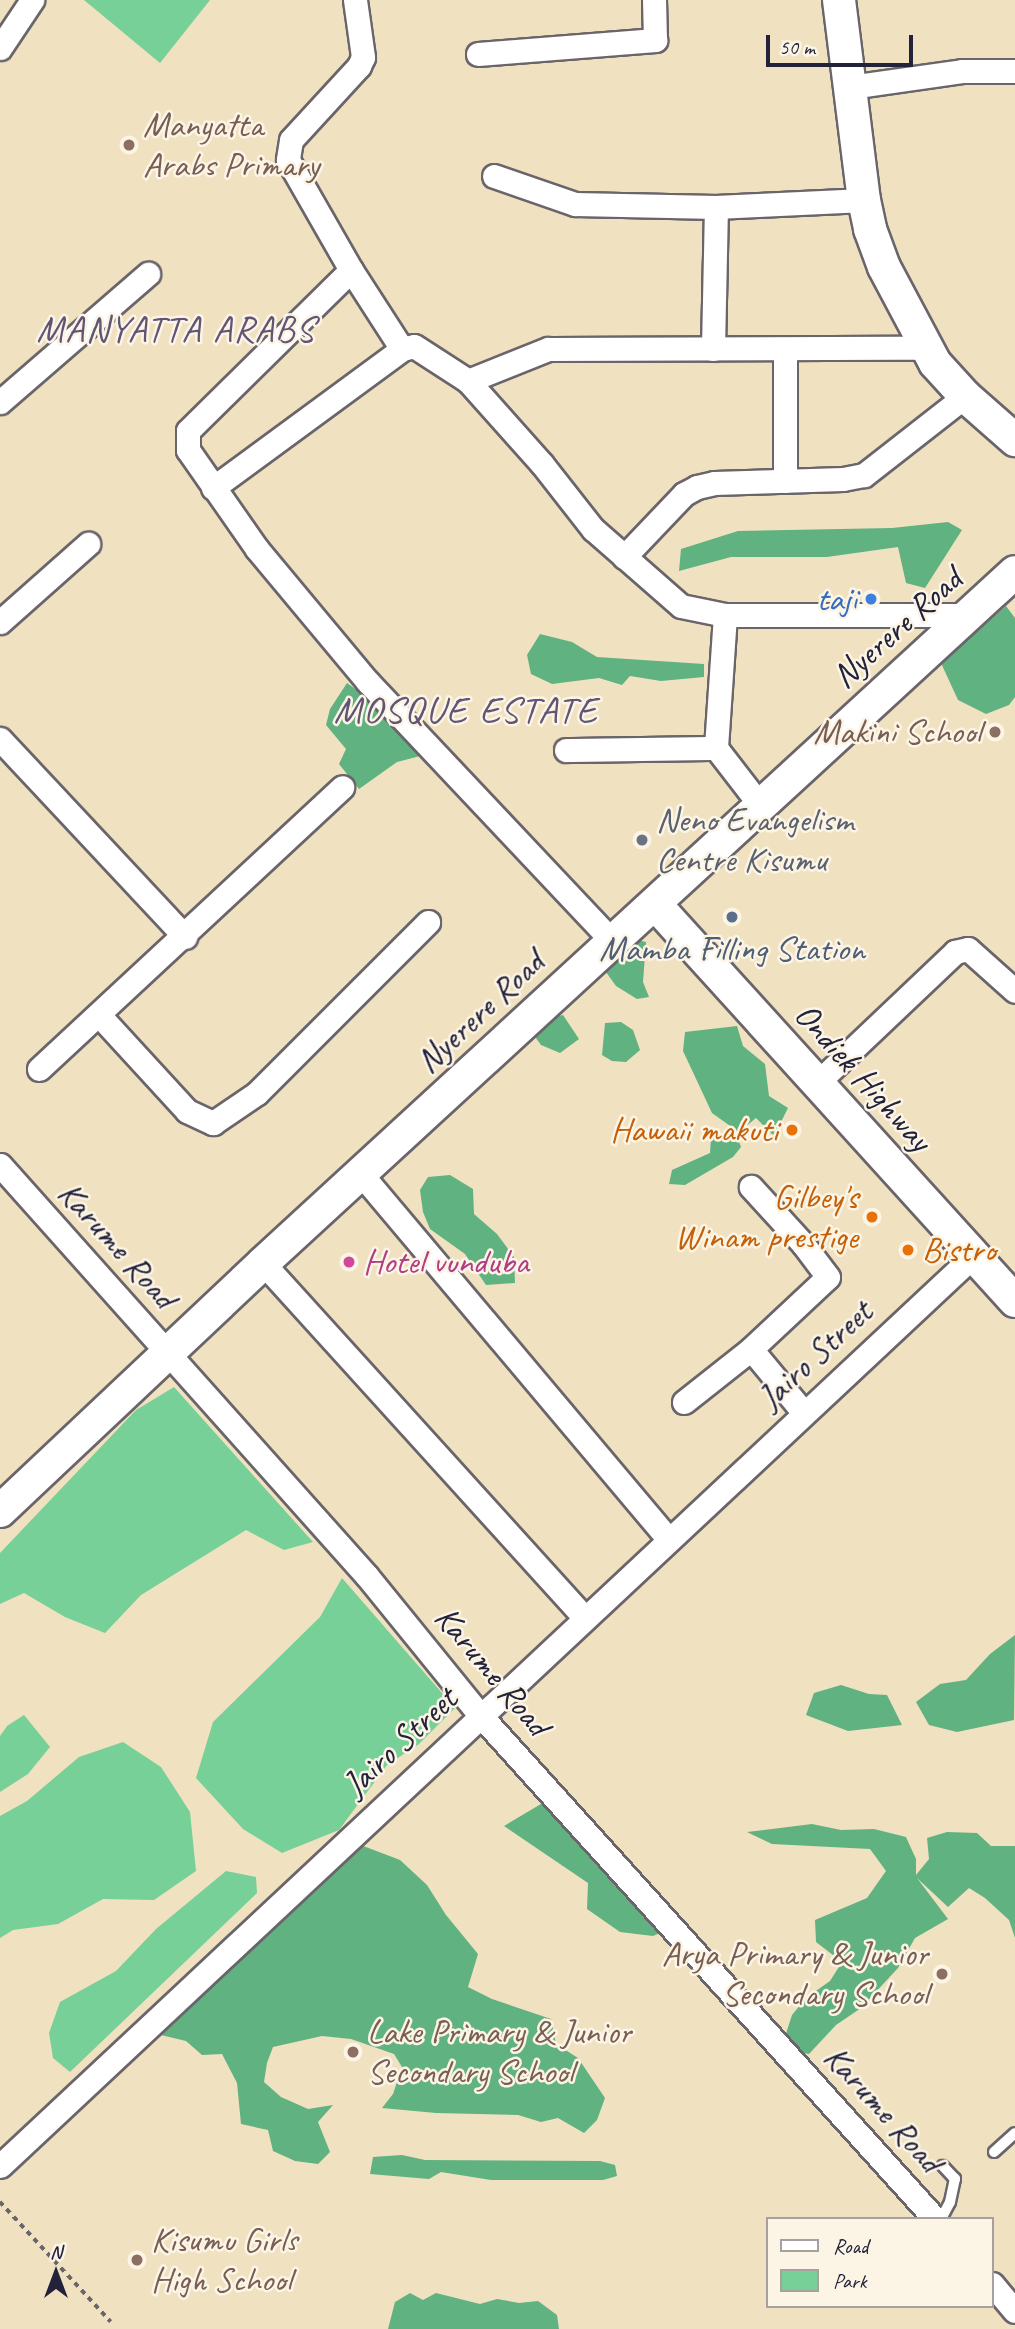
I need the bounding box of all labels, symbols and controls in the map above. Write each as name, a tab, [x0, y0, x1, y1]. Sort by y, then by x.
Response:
scale bar	[770, 21, 917, 65]
text: 50 m	[779, 34, 815, 60]
place label: Manyatta Arabs Primary	[143, 104, 319, 186]
marker: Manyatta Arabs Primary	[121, 137, 137, 153]
district label: MANYATTA ARABS	[38, 307, 314, 351]
street label: Nyerere Road	[824, 559, 970, 697]
place label: taji	[816, 578, 857, 620]
marker: taji	[863, 591, 879, 607]
district label: MOSQUE ESTATE	[334, 687, 598, 733]
place label: Makini School	[815, 711, 981, 753]
marker: Makini School	[987, 724, 1003, 740]
place label: Neno Evangelism Centre Kisumu	[656, 799, 854, 881]
marker: Neno Evangelism Centre Kisumu	[634, 832, 650, 848]
marker: Mamba Filling Station	[724, 909, 740, 925]
place label: Mamba Filling Station	[599, 928, 865, 970]
street label: Nyerere Road	[407, 942, 553, 1082]
street label: Ondiek Highway	[785, 994, 941, 1160]
place label: Hawaii makuti	[611, 1109, 778, 1151]
marker: Hawaii makuti	[784, 1122, 800, 1138]
street label: Karume Road	[49, 1173, 185, 1317]
place label: Gilbey's Winam prestige	[674, 1176, 858, 1258]
marker: Gilbey's Winam prestige	[864, 1209, 880, 1225]
place label: Bistro	[922, 1229, 996, 1271]
place label: Hotel vunduba	[363, 1241, 529, 1283]
marker: Bistro	[900, 1242, 916, 1258]
marker: Hotel vunduba	[341, 1254, 357, 1270]
street label: Jairo Street	[749, 1291, 881, 1419]
street label: Karume Road	[426, 1597, 558, 1745]
street label: Jairo Street	[334, 1678, 466, 1806]
place label: Arya Primary & Junior Secondary School	[660, 1933, 928, 2015]
marker: Arya Primary & Junior Secondary School	[934, 1966, 950, 1982]
place label: Lake Primary & Junior Secondary School	[367, 2011, 632, 2093]
street label: Karume Road	[815, 2037, 951, 2181]
marker: Lake Primary & Junior Secondary School	[345, 2044, 361, 2060]
legend	[766, 2217, 994, 2308]
place label: Kisumu Girls High School	[151, 2219, 297, 2301]
text: Road	[833, 2233, 868, 2259]
north arrow	[21, 2238, 91, 2308]
text: N	[50, 2240, 62, 2264]
marker: Kisumu Girls High School	[129, 2252, 145, 2268]
text: Park	[833, 2268, 866, 2294]

